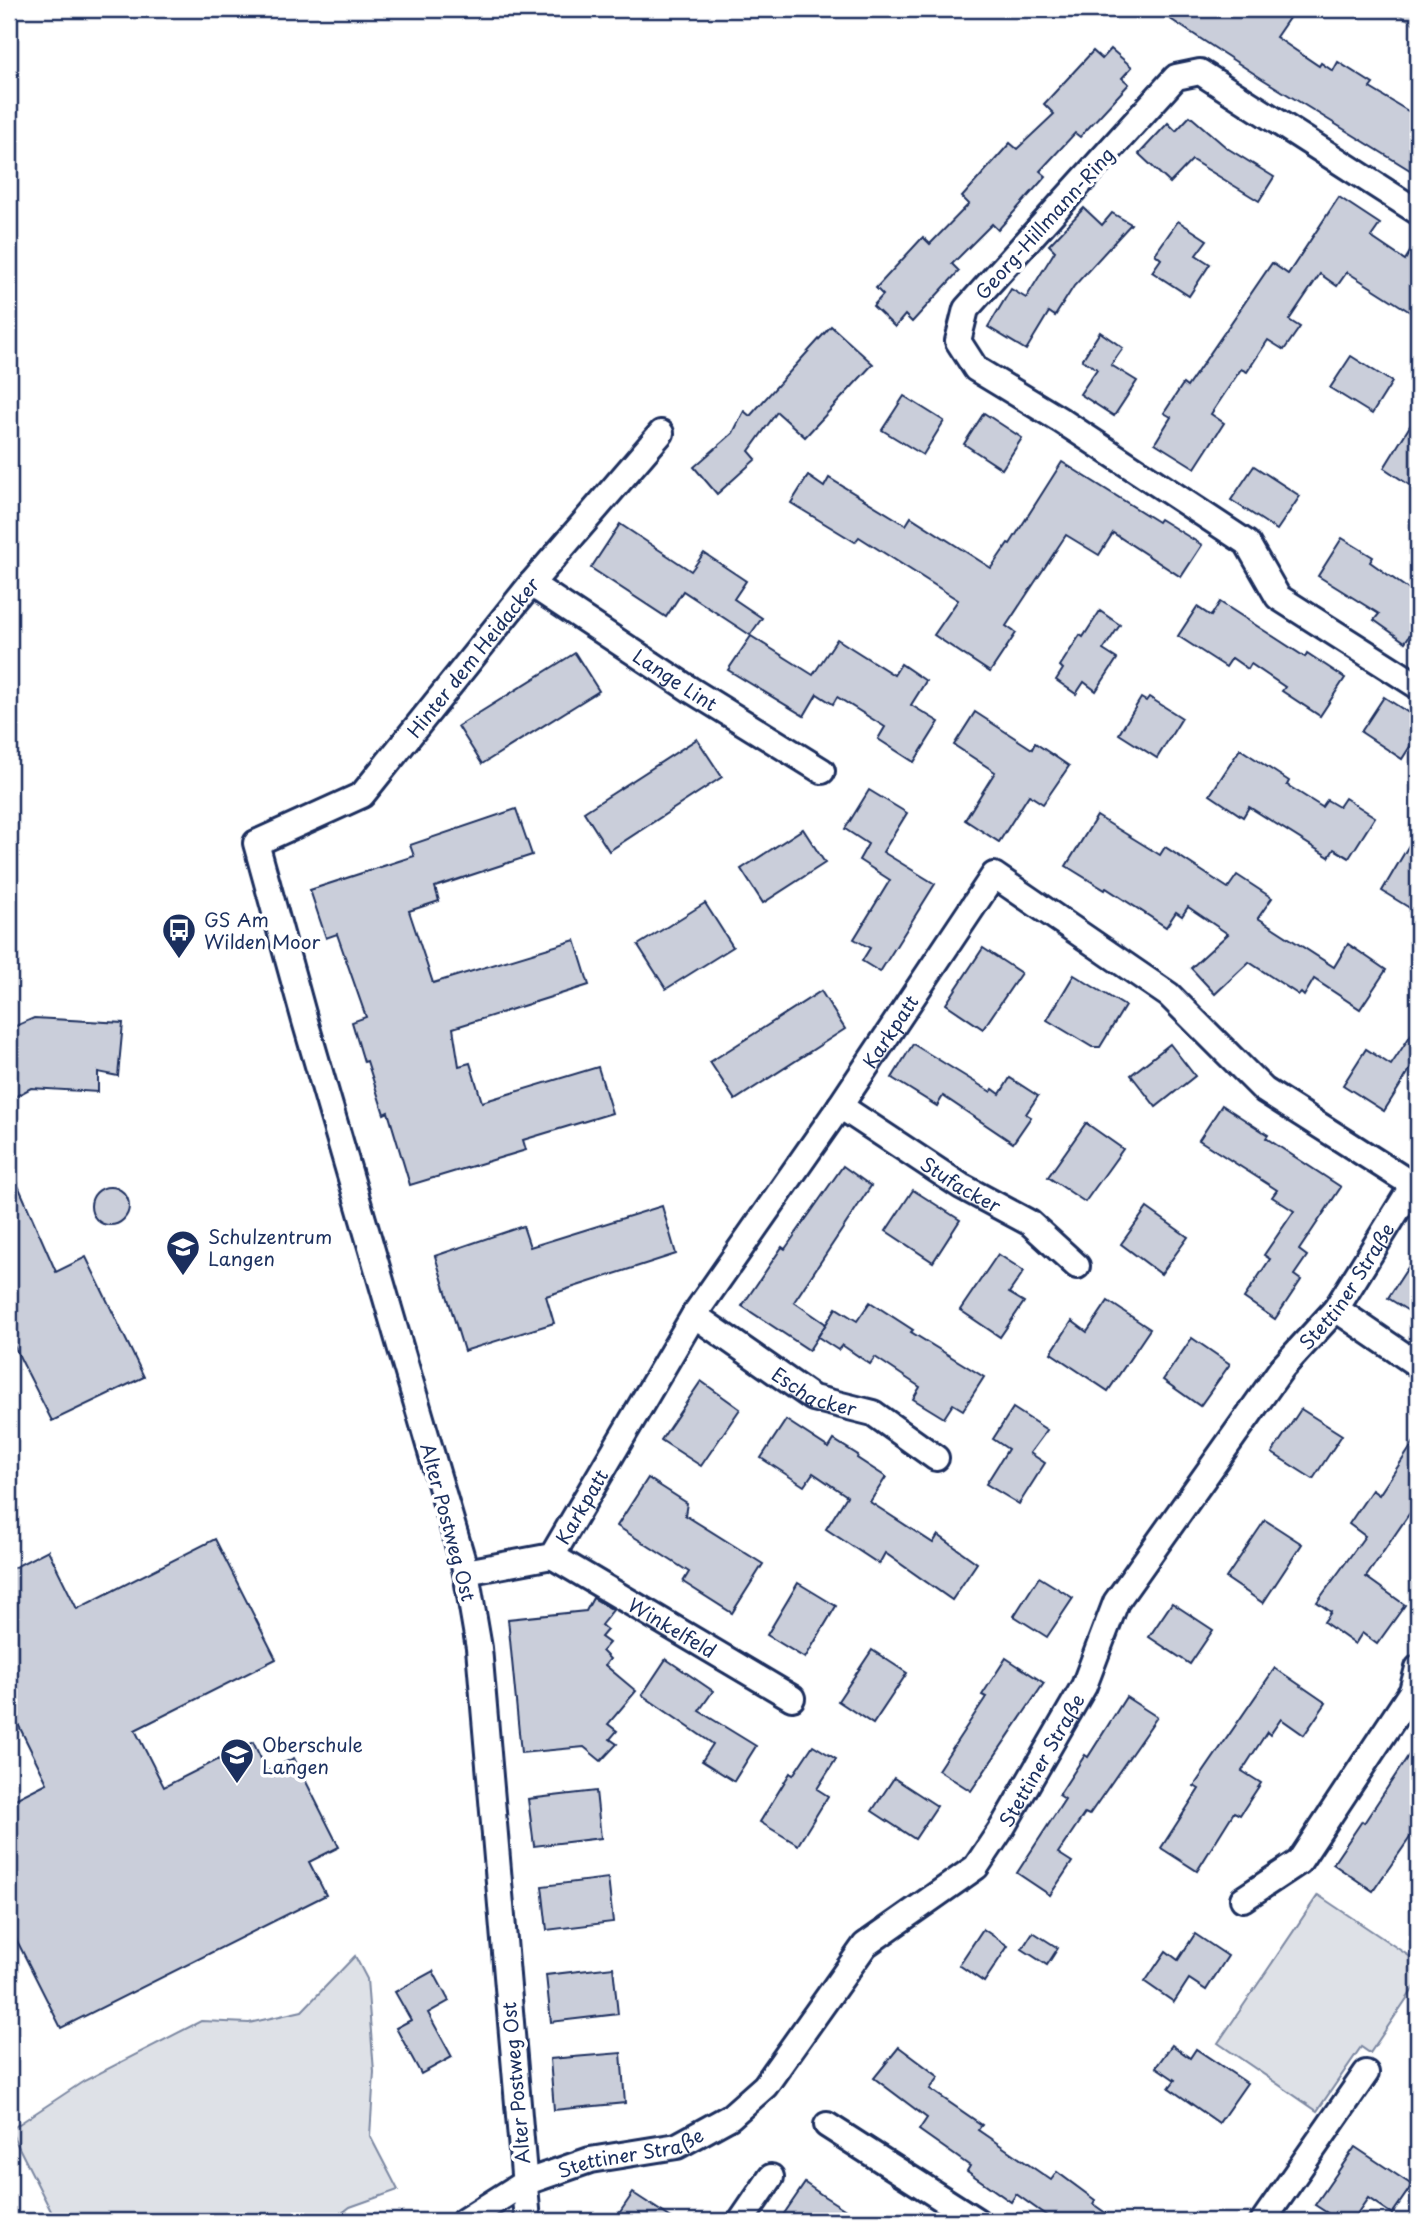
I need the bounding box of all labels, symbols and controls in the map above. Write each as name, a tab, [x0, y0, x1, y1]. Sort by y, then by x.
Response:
street label: Georg-Hillmann-Ring	[968, 141, 1120, 305]
street label: Hinter dem Heidacker	[400, 570, 545, 743]
street label: Lange Lint	[628, 641, 723, 717]
place label: GS Am Wilden Moor	[204, 905, 320, 955]
bus stop icon: GS Am Wilden Moor	[160, 911, 198, 960]
street label: Karkpatt	[855, 989, 925, 1073]
street label: Stufacker	[915, 1149, 1006, 1219]
street label: Stettiner Straße	[1292, 1217, 1400, 1356]
place label: Schulzentrum Langen	[208, 1222, 332, 1272]
school or university icon: Schulzentrum Langen	[164, 1228, 202, 1277]
street label: Eschacker	[767, 1360, 860, 1422]
street label: Alter Postweg Ost	[414, 1440, 484, 1604]
street label: Karkpatt	[548, 1463, 615, 1549]
street label: Winkelfeld	[623, 1590, 722, 1664]
street label: Stettiner Straße	[992, 1688, 1091, 1832]
place label: Oberschule Langen	[262, 1730, 363, 1780]
school or university icon: Oberschule Langen	[218, 1736, 256, 1785]
street label: Alter Postweg Ost	[494, 2000, 536, 2165]
street label: Stettiner Straße	[553, 2120, 708, 2184]

